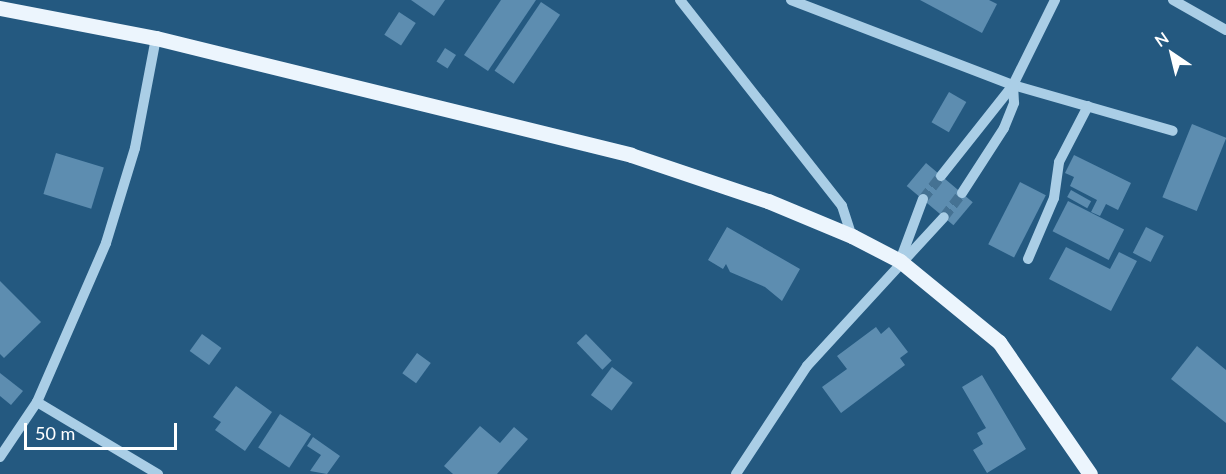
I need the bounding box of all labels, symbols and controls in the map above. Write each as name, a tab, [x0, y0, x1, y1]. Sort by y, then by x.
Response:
north arrow	[1142, 24, 1202, 84]
text: N	[1151, 28, 1172, 50]
scale bar	[27, 411, 180, 449]
text: 50 m	[35, 422, 75, 444]

